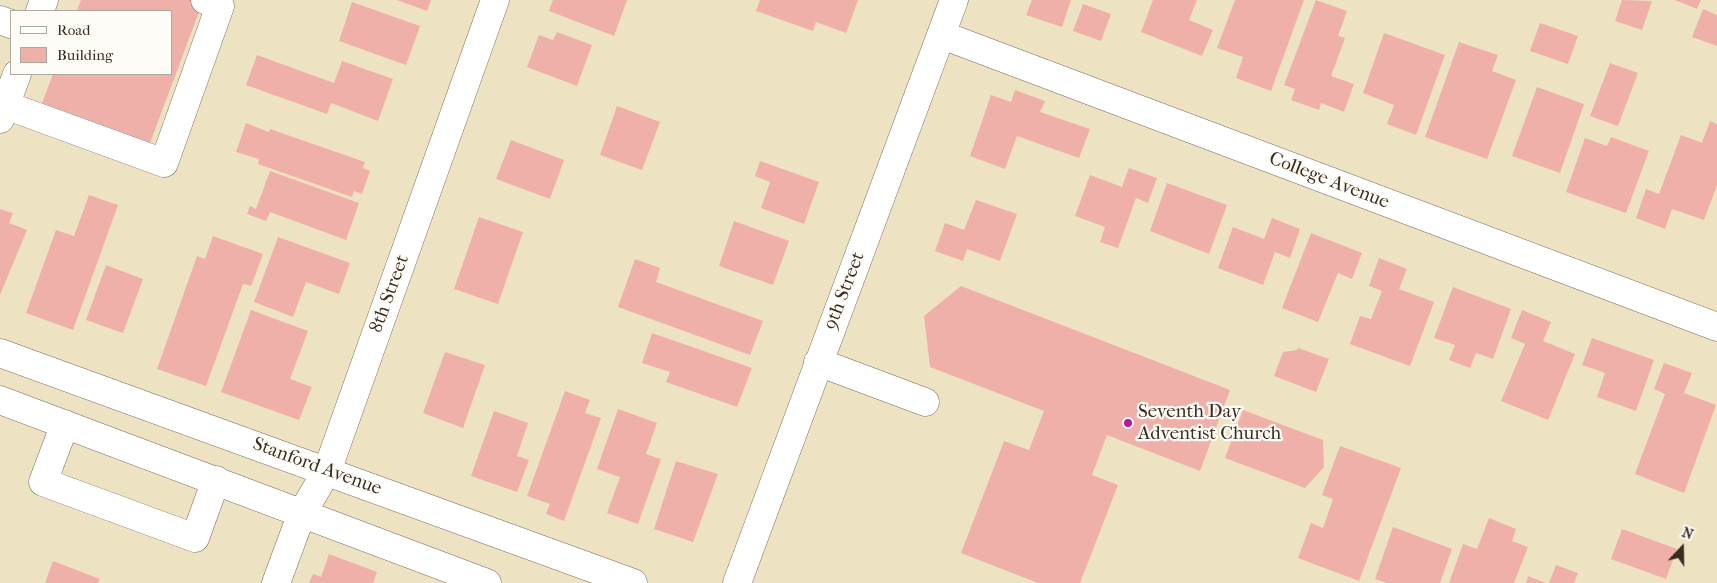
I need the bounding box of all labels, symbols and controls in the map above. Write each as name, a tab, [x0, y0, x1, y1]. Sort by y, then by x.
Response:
legend	[10, 10, 172, 75]
text: Road	[57, 21, 90, 39]
text: Building	[57, 46, 113, 64]
street label: College Avenue	[1266, 148, 1392, 214]
street label: 9th Street	[820, 249, 870, 333]
street label: 8th Street	[365, 252, 415, 336]
place label: Seventh Day Adventist Church	[1138, 401, 1281, 445]
marker: Seventh Day Adventist Church	[1122, 417, 1134, 429]
street label: Stanford Avenue	[249, 433, 385, 501]
north arrow	[1657, 523, 1707, 573]
text: N	[1680, 524, 1696, 543]

